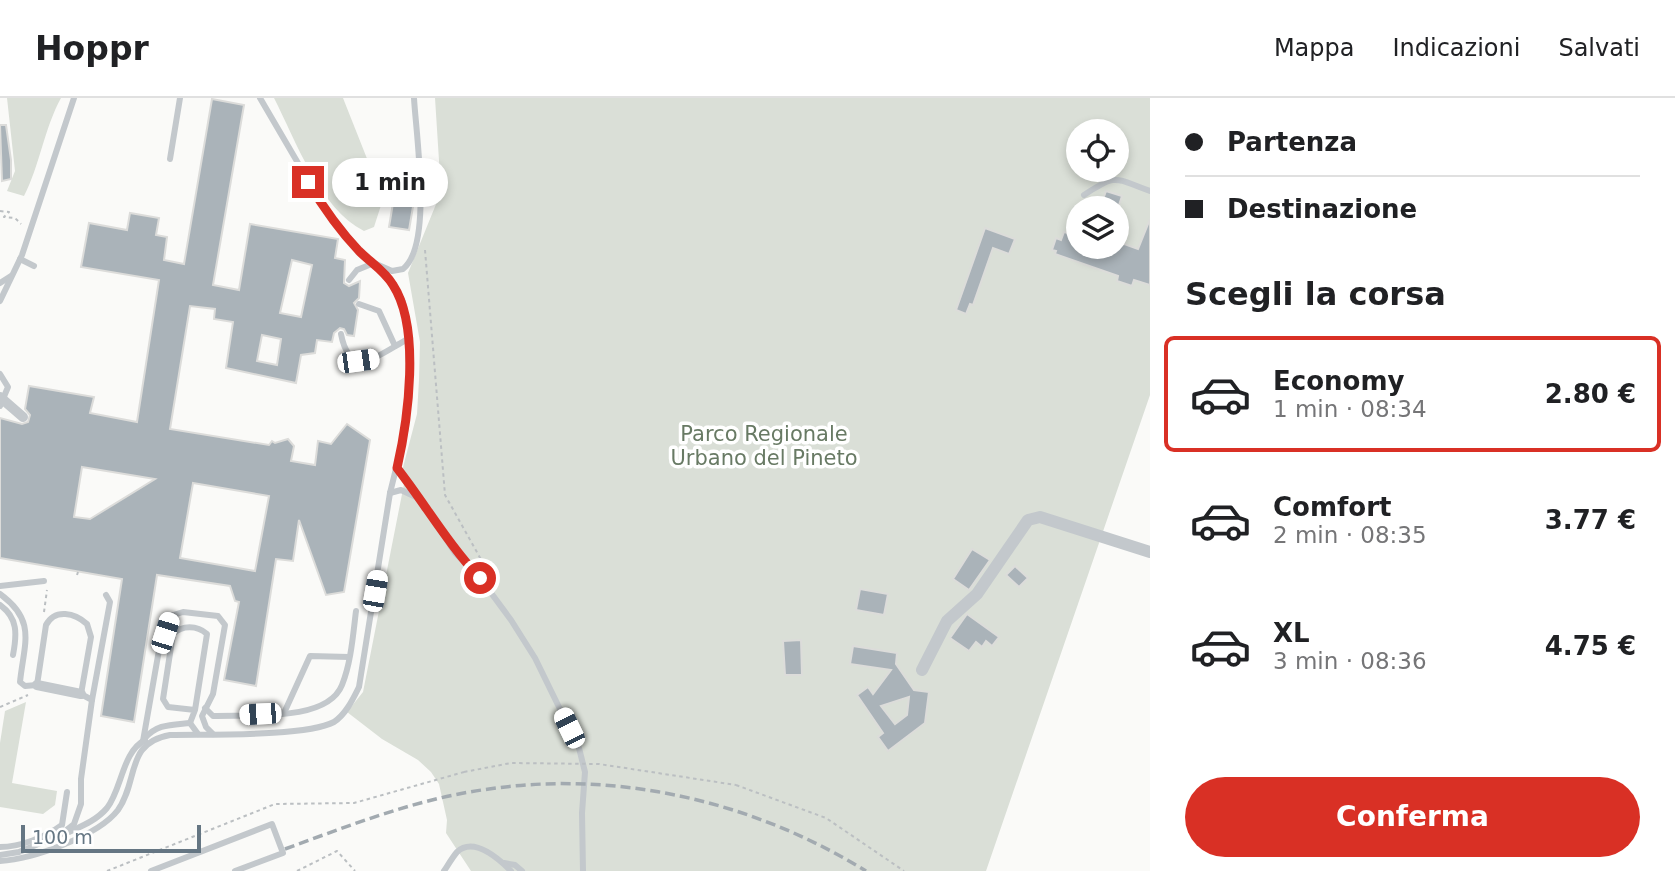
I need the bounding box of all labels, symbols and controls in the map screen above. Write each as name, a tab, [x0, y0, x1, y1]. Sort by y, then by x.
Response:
text: Hoppr	[35, 29, 149, 68]
text: Mappa	[1274, 34, 1354, 62]
text: Indicazioni	[1392, 34, 1520, 62]
text: Salvati	[1558, 34, 1640, 62]
map controls	[1066, 119, 1129, 259]
button: locate	[1066, 119, 1129, 182]
text: Partenza	[1227, 127, 1357, 157]
callout: 1 min	[332, 158, 448, 206]
route end	[292, 166, 324, 198]
text: 1 min	[354, 169, 426, 195]
text: Destinazione	[1227, 194, 1417, 224]
button: layers	[1066, 196, 1129, 259]
text: Scegli la corsa	[1185, 275, 1446, 313]
car	[336, 348, 381, 374]
icon: car	[1189, 363, 1252, 426]
text: Economy	[1273, 366, 1404, 396]
text: 2.80 €	[1545, 379, 1636, 409]
text: 1 min · 08:34	[1273, 396, 1427, 422]
park label: Parco Regionale Urbano del Pineto	[670, 422, 858, 470]
icon: car	[1189, 489, 1252, 552]
text: Comfort	[1273, 492, 1391, 522]
text: 3.77 €	[1545, 505, 1636, 535]
text: 2 min · 08:35	[1273, 522, 1427, 548]
route start	[464, 562, 496, 594]
car	[362, 568, 389, 614]
car	[149, 610, 182, 656]
icon: car	[1189, 615, 1252, 678]
text: XL	[1273, 618, 1310, 648]
text: 4.75 €	[1545, 631, 1636, 661]
text: 3 min · 08:36	[1273, 648, 1427, 674]
car	[239, 702, 282, 726]
car	[551, 705, 588, 751]
button: Conferma	[1185, 777, 1640, 857]
scale bar	[21, 822, 201, 854]
text: 100 m	[32, 826, 93, 848]

